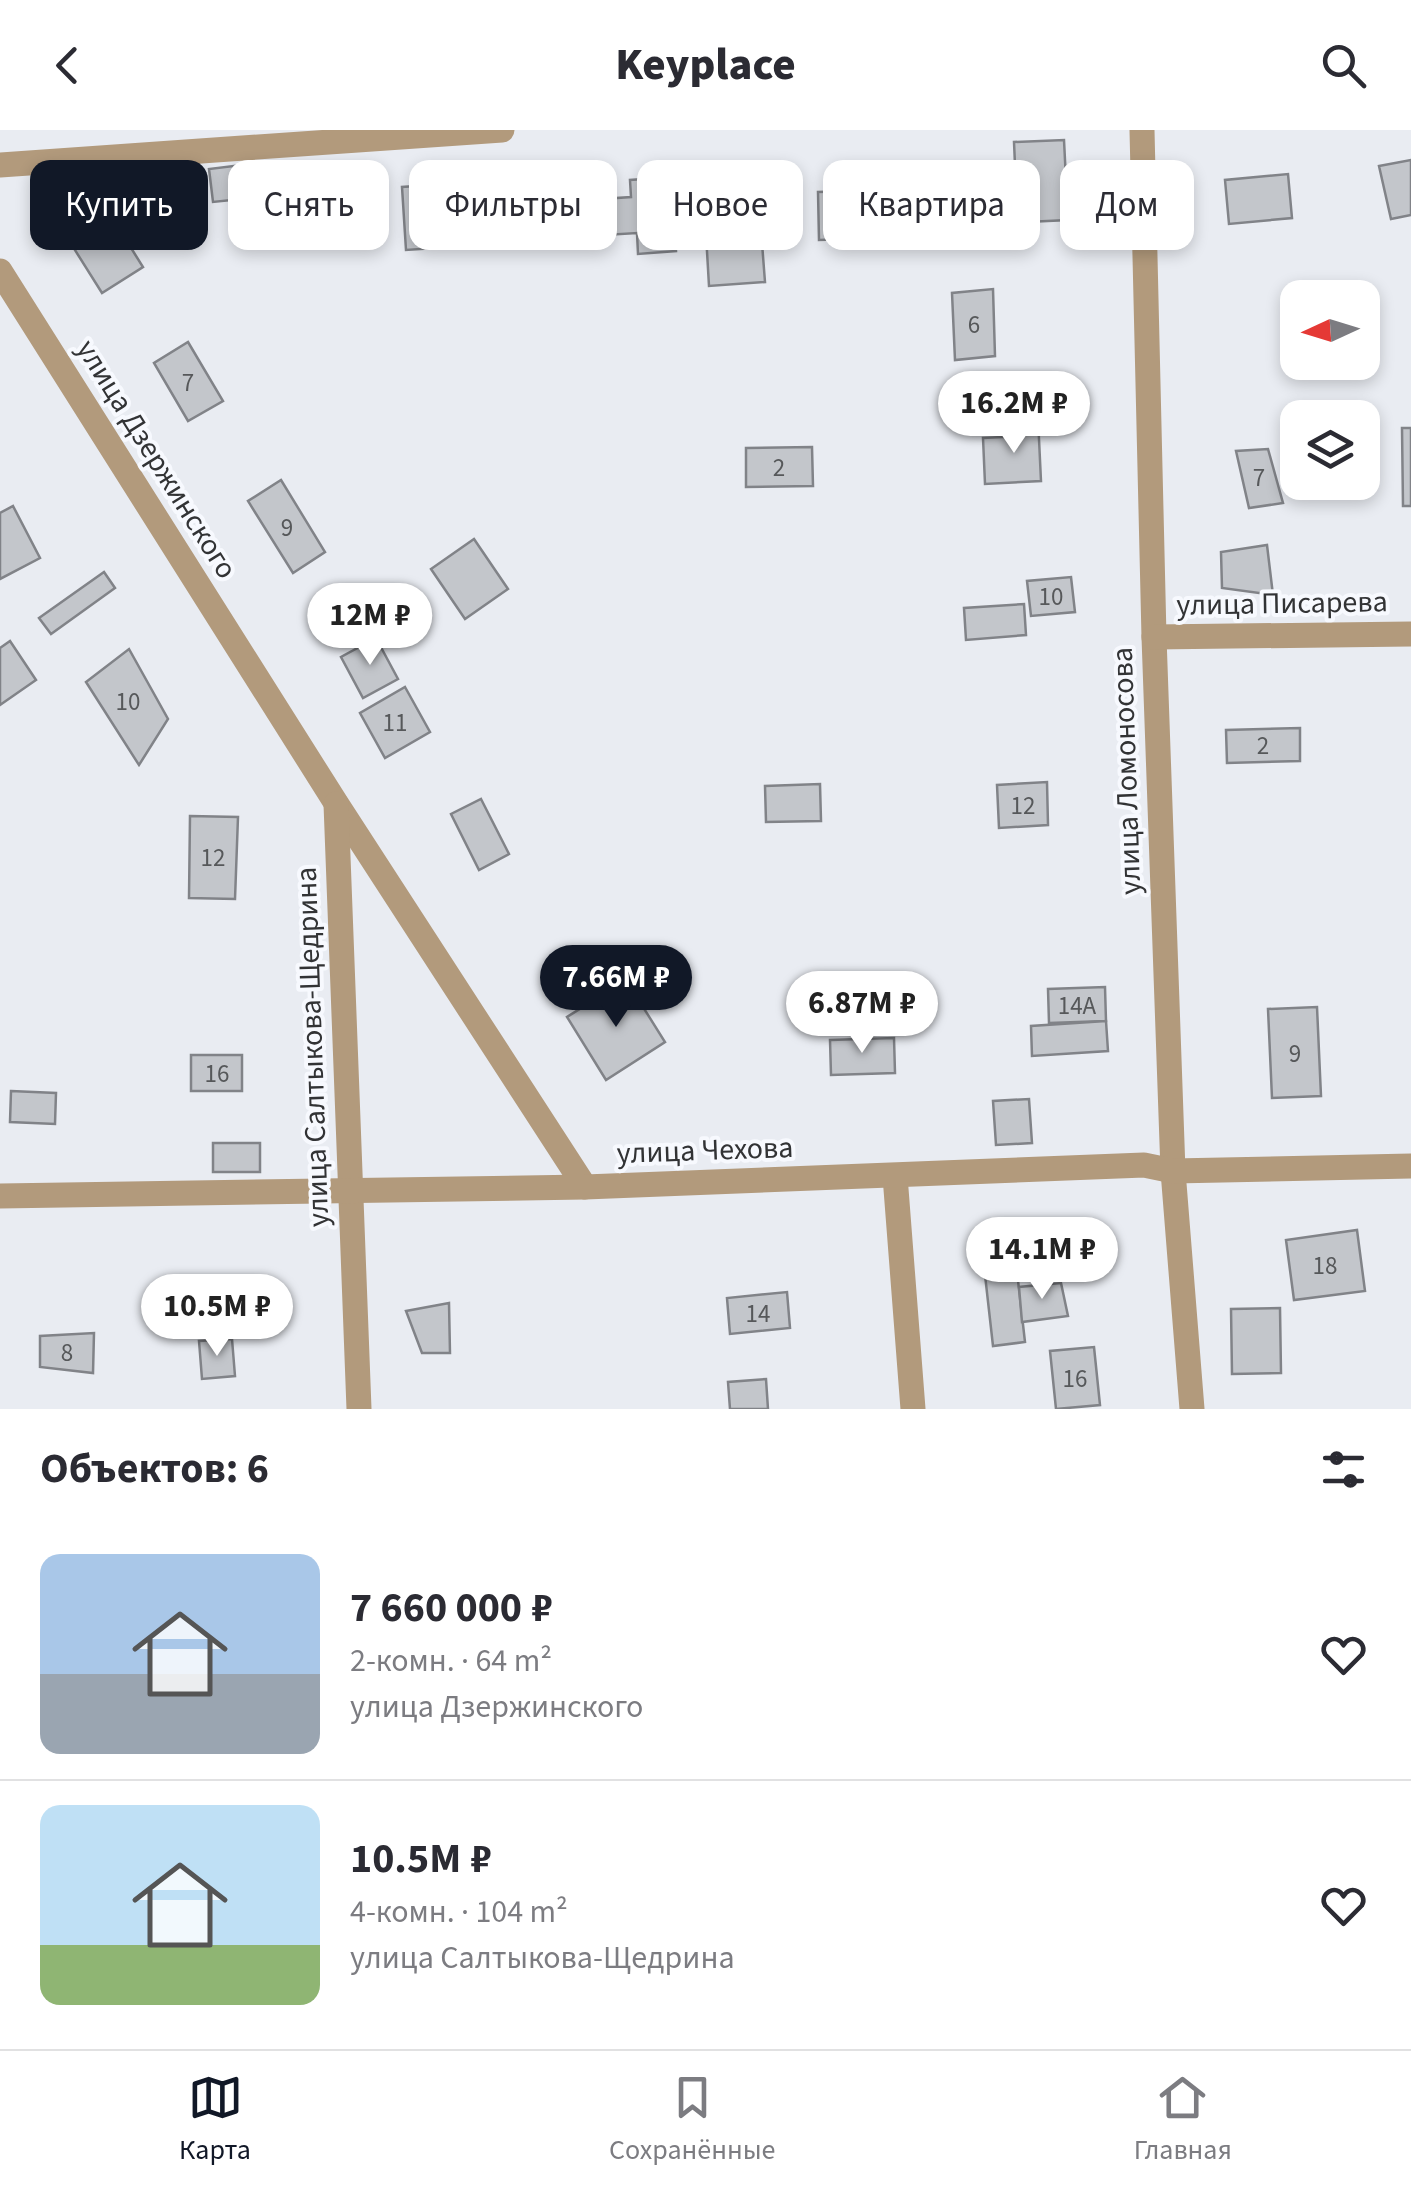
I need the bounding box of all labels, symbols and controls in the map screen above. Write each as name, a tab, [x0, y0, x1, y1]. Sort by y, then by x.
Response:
text: Keyplace	[615, 33, 796, 97]
icon: back	[40, 38, 95, 93]
icon: search	[1316, 38, 1371, 93]
chip: Купить	[30, 160, 208, 250]
chip: Снять	[228, 160, 389, 250]
chip: Фильтры	[409, 160, 617, 250]
chip: Новое	[637, 160, 803, 250]
chip: Квартира	[823, 160, 1040, 250]
chip: Дом	[1060, 160, 1194, 250]
north arrow	[1280, 280, 1380, 380]
map controls	[1280, 280, 1380, 500]
house number: 6	[968, 307, 980, 343]
street label: улица Дзержинского	[65, 331, 248, 587]
house number: 7	[182, 365, 194, 401]
pin: 16.2M ₽	[922, 371, 1106, 456]
text: 16.2M ₽	[960, 380, 1068, 426]
button: layers	[1280, 400, 1380, 500]
house number: 2	[773, 450, 785, 486]
house number: 7	[1253, 460, 1265, 496]
house number: 9	[281, 510, 293, 546]
house number: 10	[1039, 579, 1063, 615]
street label: улица Писарева	[1176, 580, 1388, 627]
pin: 12M ₽	[300, 583, 440, 668]
text: 12M ₽	[329, 592, 411, 638]
street label: улица Ломоносова	[1101, 646, 1152, 896]
house number: 10	[116, 684, 140, 720]
house number: 11	[383, 705, 407, 741]
house number: 2	[1257, 728, 1269, 764]
house number: 12	[1011, 788, 1035, 824]
house number: 12	[201, 840, 225, 876]
street label: улица Салтыкова-Щедрина	[285, 866, 340, 1228]
pin: 7.66M ₽	[524, 945, 708, 1030]
text: 7.66M ₽	[562, 954, 670, 1000]
pin: 6.87M ₽	[770, 971, 954, 1056]
text: 6.87M ₽	[808, 980, 916, 1026]
house number: 14А	[1058, 988, 1097, 1024]
house number: 9	[1289, 1036, 1301, 1072]
house number: 16	[205, 1056, 229, 1092]
street label: улица Чехова	[616, 1126, 794, 1175]
pin: 14.1M ₽	[950, 1217, 1134, 1302]
text: 14.1M ₽	[988, 1226, 1096, 1272]
house number: 18	[1313, 1248, 1337, 1284]
pin: 10.5M ₽	[125, 1274, 309, 1359]
text: 10.5M ₽	[163, 1283, 271, 1329]
house number: 14	[746, 1296, 770, 1332]
house number: 8	[61, 1335, 73, 1371]
house number: 16	[1063, 1361, 1087, 1397]
text: Объектов: 6	[40, 1439, 269, 1499]
icon: filters	[1316, 1442, 1371, 1497]
text: 7 660 000 ₽	[350, 1578, 553, 1638]
icon: home	[120, 1594, 240, 1714]
icon: heart	[1316, 1627, 1371, 1682]
text: 2-комн. · 64 m²	[350, 1638, 552, 1684]
text: улица Дзержинского	[350, 1684, 643, 1730]
text: 10.5M ₽	[350, 1829, 492, 1889]
icon: home	[120, 1845, 240, 1965]
icon: heart	[1316, 1878, 1371, 1933]
text: 4-комн. · 104 m²	[350, 1889, 568, 1935]
text: улица Салтыкова-Щедрина	[350, 1935, 735, 1981]
tab: Карта	[179, 2070, 251, 2170]
tab: Сохранённые	[609, 2070, 775, 2170]
tab: Главная	[1134, 2070, 1232, 2170]

